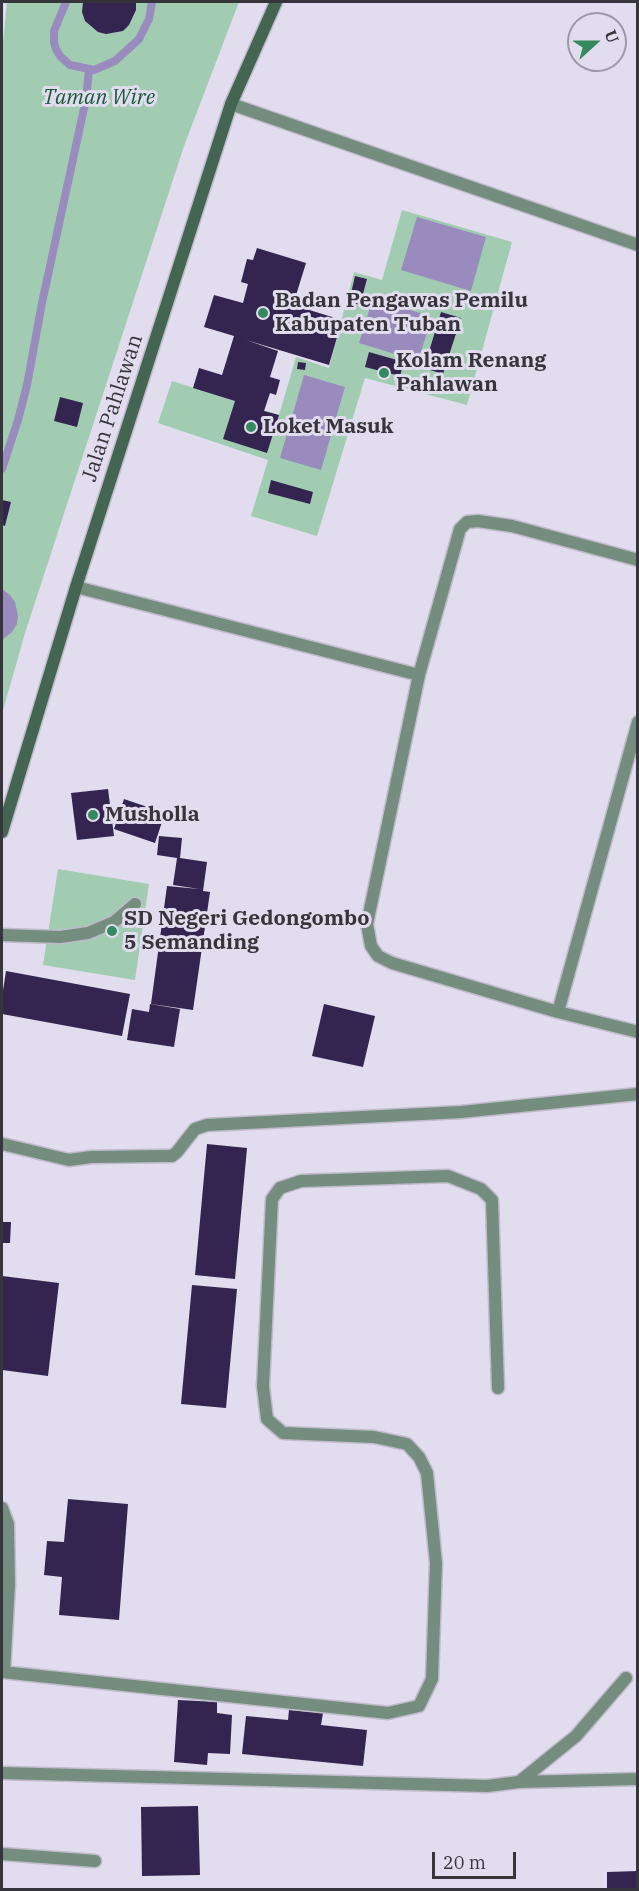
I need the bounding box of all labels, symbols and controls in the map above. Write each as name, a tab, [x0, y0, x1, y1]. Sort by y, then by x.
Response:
north arrow	[567, 12, 627, 72]
text: U	[600, 27, 623, 46]
park label: Taman Wire	[43, 85, 155, 111]
place label: Badan Pengawas Pemilu Kabupaten Tuban	[275, 288, 528, 338]
marker: Badan Pengawas Pemilu Kabupaten Tuban	[256, 306, 270, 320]
street label: Jalan Pahlawan	[77, 331, 149, 485]
place label: Kolam Renang Pahlawan	[396, 348, 546, 398]
marker: Kolam Renang Pahlawan	[377, 366, 391, 380]
place label: Loket Masuk	[263, 414, 394, 440]
marker: Loket Masuk	[244, 420, 258, 434]
place label: Musholla	[105, 802, 200, 828]
marker: Musholla	[86, 808, 100, 822]
place label: SD Negeri Gedongombo 5 Semanding	[124, 906, 370, 956]
marker: SD Negeri Gedongombo 5 Semanding	[105, 924, 119, 938]
scale bar	[435, 1840, 519, 1878]
text: 20 m	[443, 1851, 486, 1874]

